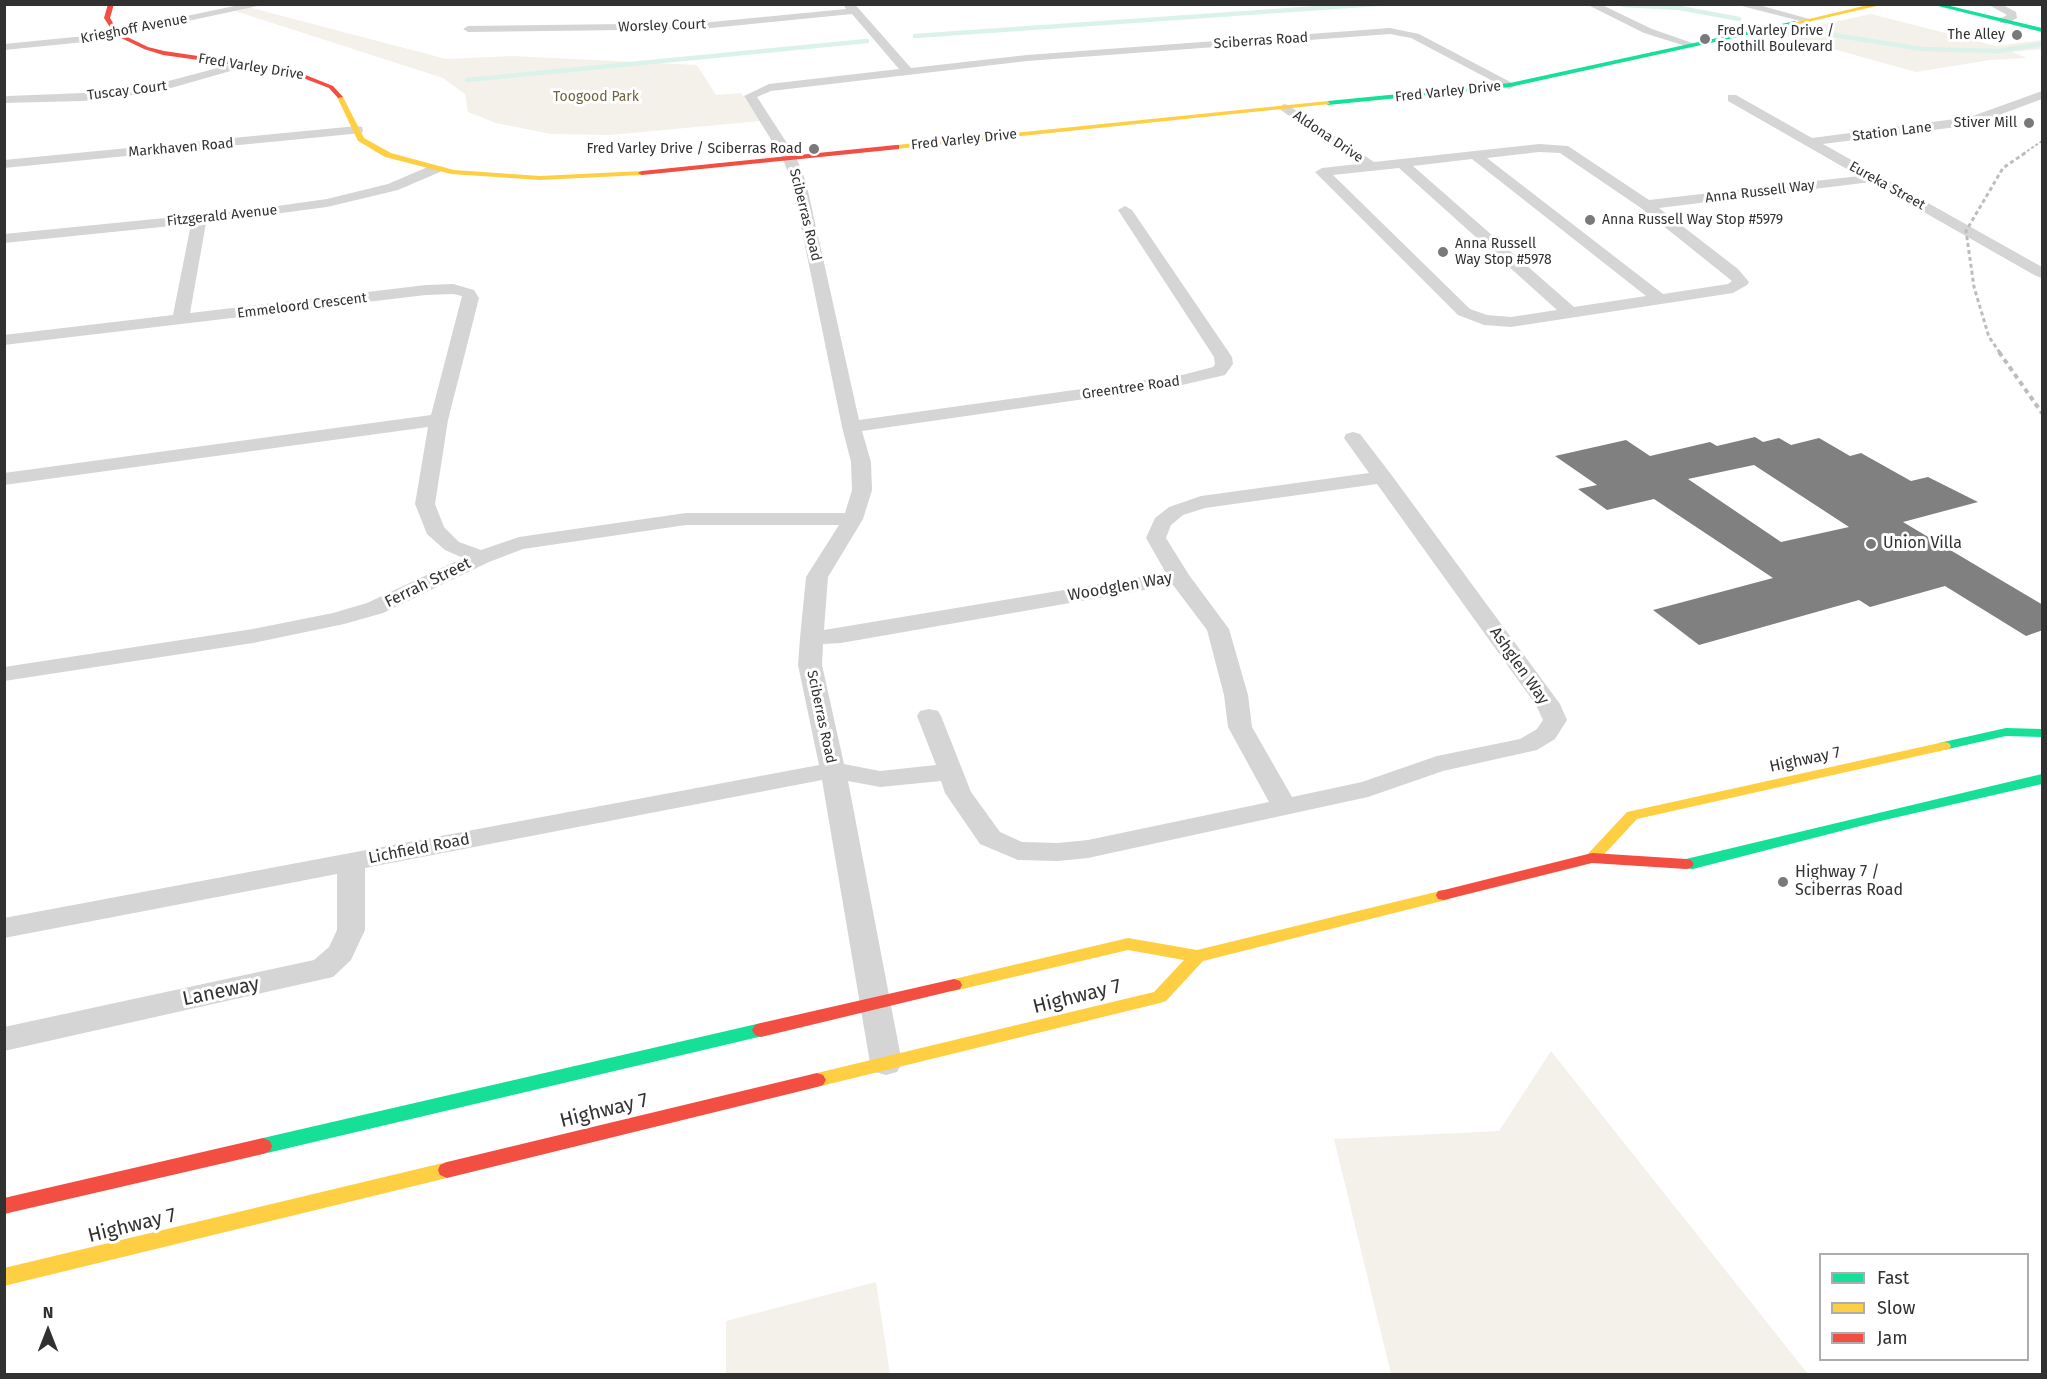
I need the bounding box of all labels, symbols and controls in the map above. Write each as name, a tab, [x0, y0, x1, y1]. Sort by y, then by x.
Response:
street label: Krieghoff Avenue	[79, 10, 189, 48]
street label: Worsley Court	[618, 16, 706, 36]
place label: Fred Varley Drive / Foothill Boulevard	[1717, 23, 1834, 56]
place label: The Alley	[1948, 27, 2005, 43]
marker: The Alley	[2010, 28, 2024, 42]
street label: Sciberras Road	[1213, 29, 1309, 53]
marker: Fred Varley Drive / Foothill Boulevard	[1698, 32, 1712, 46]
street label: Fred Varley Drive	[197, 50, 305, 84]
street label: Tuscay Court	[86, 78, 168, 104]
street label: Fred Varley Drive	[1394, 78, 1502, 106]
park label: Toogood Park	[553, 89, 639, 105]
street label: Aldona Drive	[1290, 107, 1366, 167]
place label: Stiver Mill	[1954, 115, 2017, 131]
marker: Stiver Mill	[2022, 116, 2036, 130]
street label: Station Lane	[1851, 119, 1933, 145]
street label: Fred Varley Drive	[910, 126, 1018, 154]
street label: Markhaven Road	[128, 135, 234, 161]
place label: Fred Varley Drive / Sciberras Road	[586, 141, 802, 157]
marker: Fred Varley Drive / Sciberras Road	[807, 142, 821, 156]
street label: Eureka Street	[1846, 158, 1928, 214]
street label: Sciberras Road	[785, 167, 825, 263]
street label: Anna Russell Way	[1704, 177, 1816, 207]
street label: Fitzgerald Avenue	[166, 202, 278, 230]
place label: Anna Russell Way Stop #5979	[1602, 212, 1783, 228]
marker: Anna Russell Way Stop #5979	[1583, 213, 1597, 227]
place label: Anna Russell Way Stop #5978	[1455, 236, 1552, 268]
marker: Anna Russell Way Stop #5978	[1436, 245, 1450, 259]
street label: Emmeloord Crescent	[236, 290, 368, 322]
street label: Greentree Road	[1081, 373, 1181, 403]
place label: Union Villa	[1883, 534, 1962, 554]
marker: Union Villa	[1864, 537, 1878, 551]
street label: Ferrah Street	[382, 554, 474, 612]
street label: Woodglen Way	[1066, 568, 1174, 606]
street label: Ashglen Way	[1485, 623, 1553, 709]
street label: Sciberras Road	[803, 669, 839, 765]
street label: Highway 7	[1768, 743, 1842, 777]
street label: Lichfield Road	[367, 830, 471, 868]
place label: Highway 7 / Sciberras Road	[1795, 863, 1903, 901]
marker: Highway 7 / Sciberras Road	[1776, 875, 1790, 889]
street label: Laneway	[180, 972, 262, 1012]
street label: Highway 7	[1030, 974, 1124, 1020]
street label: Highway 7	[557, 1088, 651, 1134]
street label: Highway 7	[85, 1203, 179, 1249]
legend	[1819, 1253, 2029, 1361]
text: Fast	[1877, 1267, 1909, 1289]
text: Slow	[1877, 1297, 1915, 1319]
north arrow	[18, 1301, 78, 1361]
text: N	[43, 1303, 53, 1322]
text: Jam	[1877, 1327, 1908, 1349]

